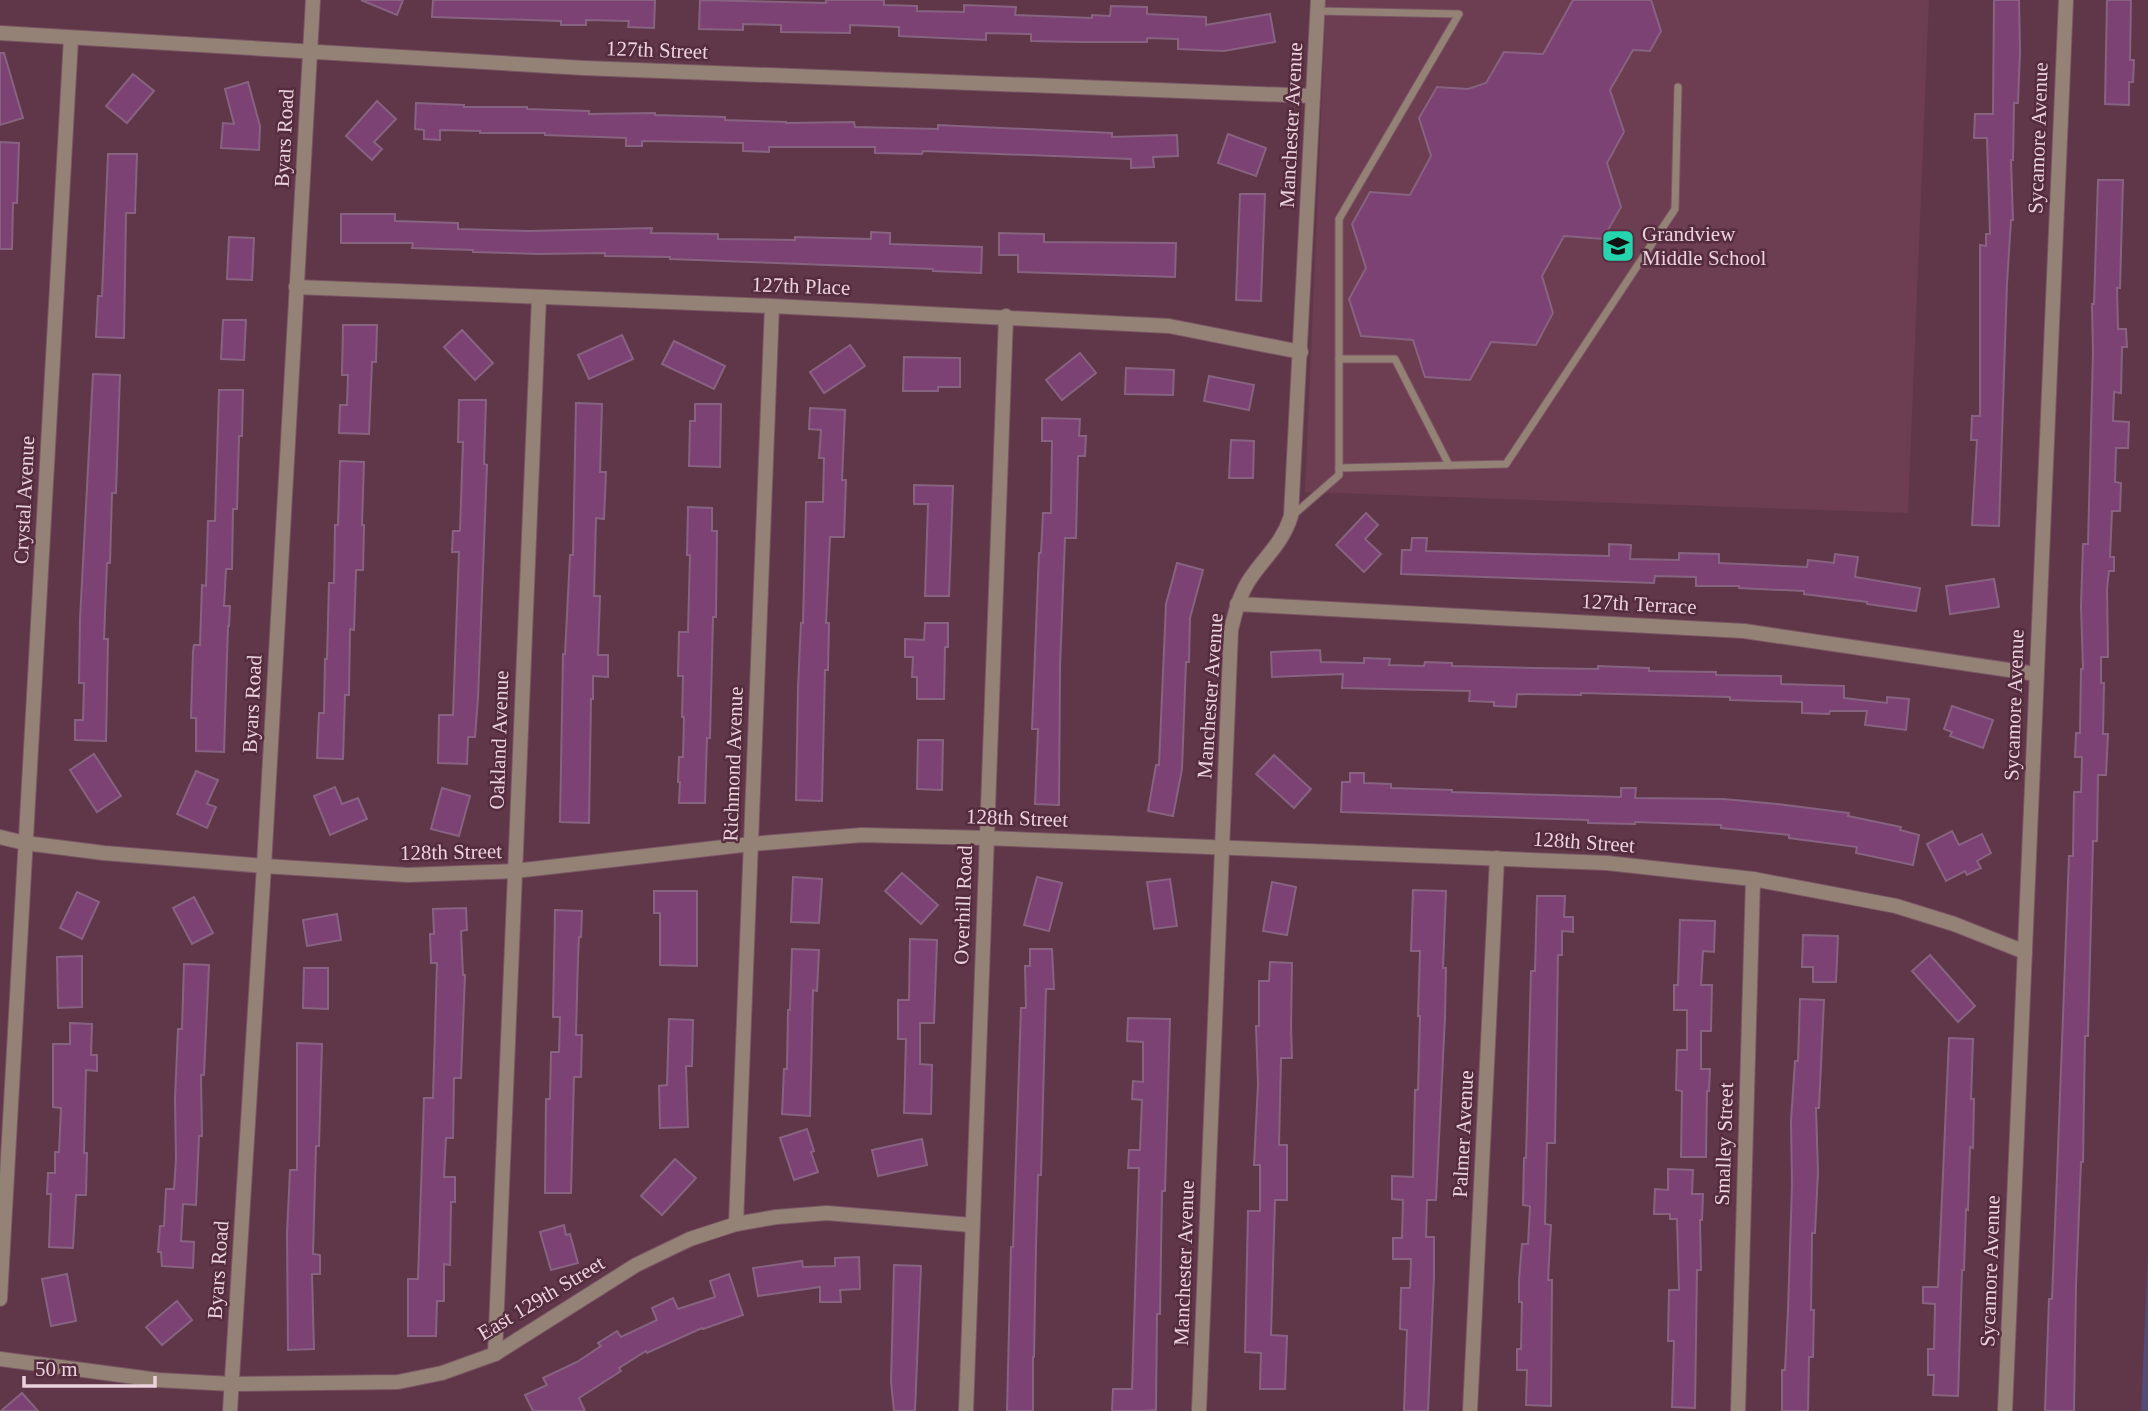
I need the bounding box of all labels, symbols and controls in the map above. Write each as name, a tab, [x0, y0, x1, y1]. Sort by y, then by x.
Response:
street label: 127th Street	[606, 36, 709, 64]
street label: Manchester Avenue	[1275, 42, 1307, 208]
street label: Sycamore Avenue	[2023, 62, 2053, 214]
street label: Byars Road	[269, 88, 299, 188]
place label: Grandview Middle School	[1642, 222, 1766, 270]
school or university icon: Grandview Middle School	[1599, 227, 1637, 265]
street label: 127th Place	[751, 272, 851, 300]
street label: Crystal Avenue	[9, 435, 39, 565]
street label: 127th Terrace	[1581, 589, 1697, 619]
street label: Manchester Avenue	[1192, 612, 1228, 780]
street label: Sycamore Avenue	[1999, 629, 2029, 781]
street label: Byars Road	[237, 654, 267, 754]
street label: Oakland Avenue	[485, 670, 513, 810]
street label: Richmond Avenue	[718, 686, 748, 842]
street label: 128th Street	[966, 804, 1069, 832]
street label: 128th Street	[1532, 826, 1636, 858]
street label: 128th Street	[400, 839, 502, 865]
street label: Overhill Road	[949, 844, 977, 965]
street label: Palmer Avenue	[1448, 1070, 1478, 1198]
street label: Smalley Street	[1710, 1082, 1738, 1206]
street label: Manchester Avenue	[1169, 1180, 1199, 1346]
street label: Sycamore Avenue	[1975, 1195, 2005, 1347]
street label: Byars Road	[203, 1220, 233, 1320]
street label: East 129th Street	[473, 1251, 609, 1345]
scale bar	[24, 1344, 156, 1388]
text: 50 m	[35, 1357, 78, 1381]

